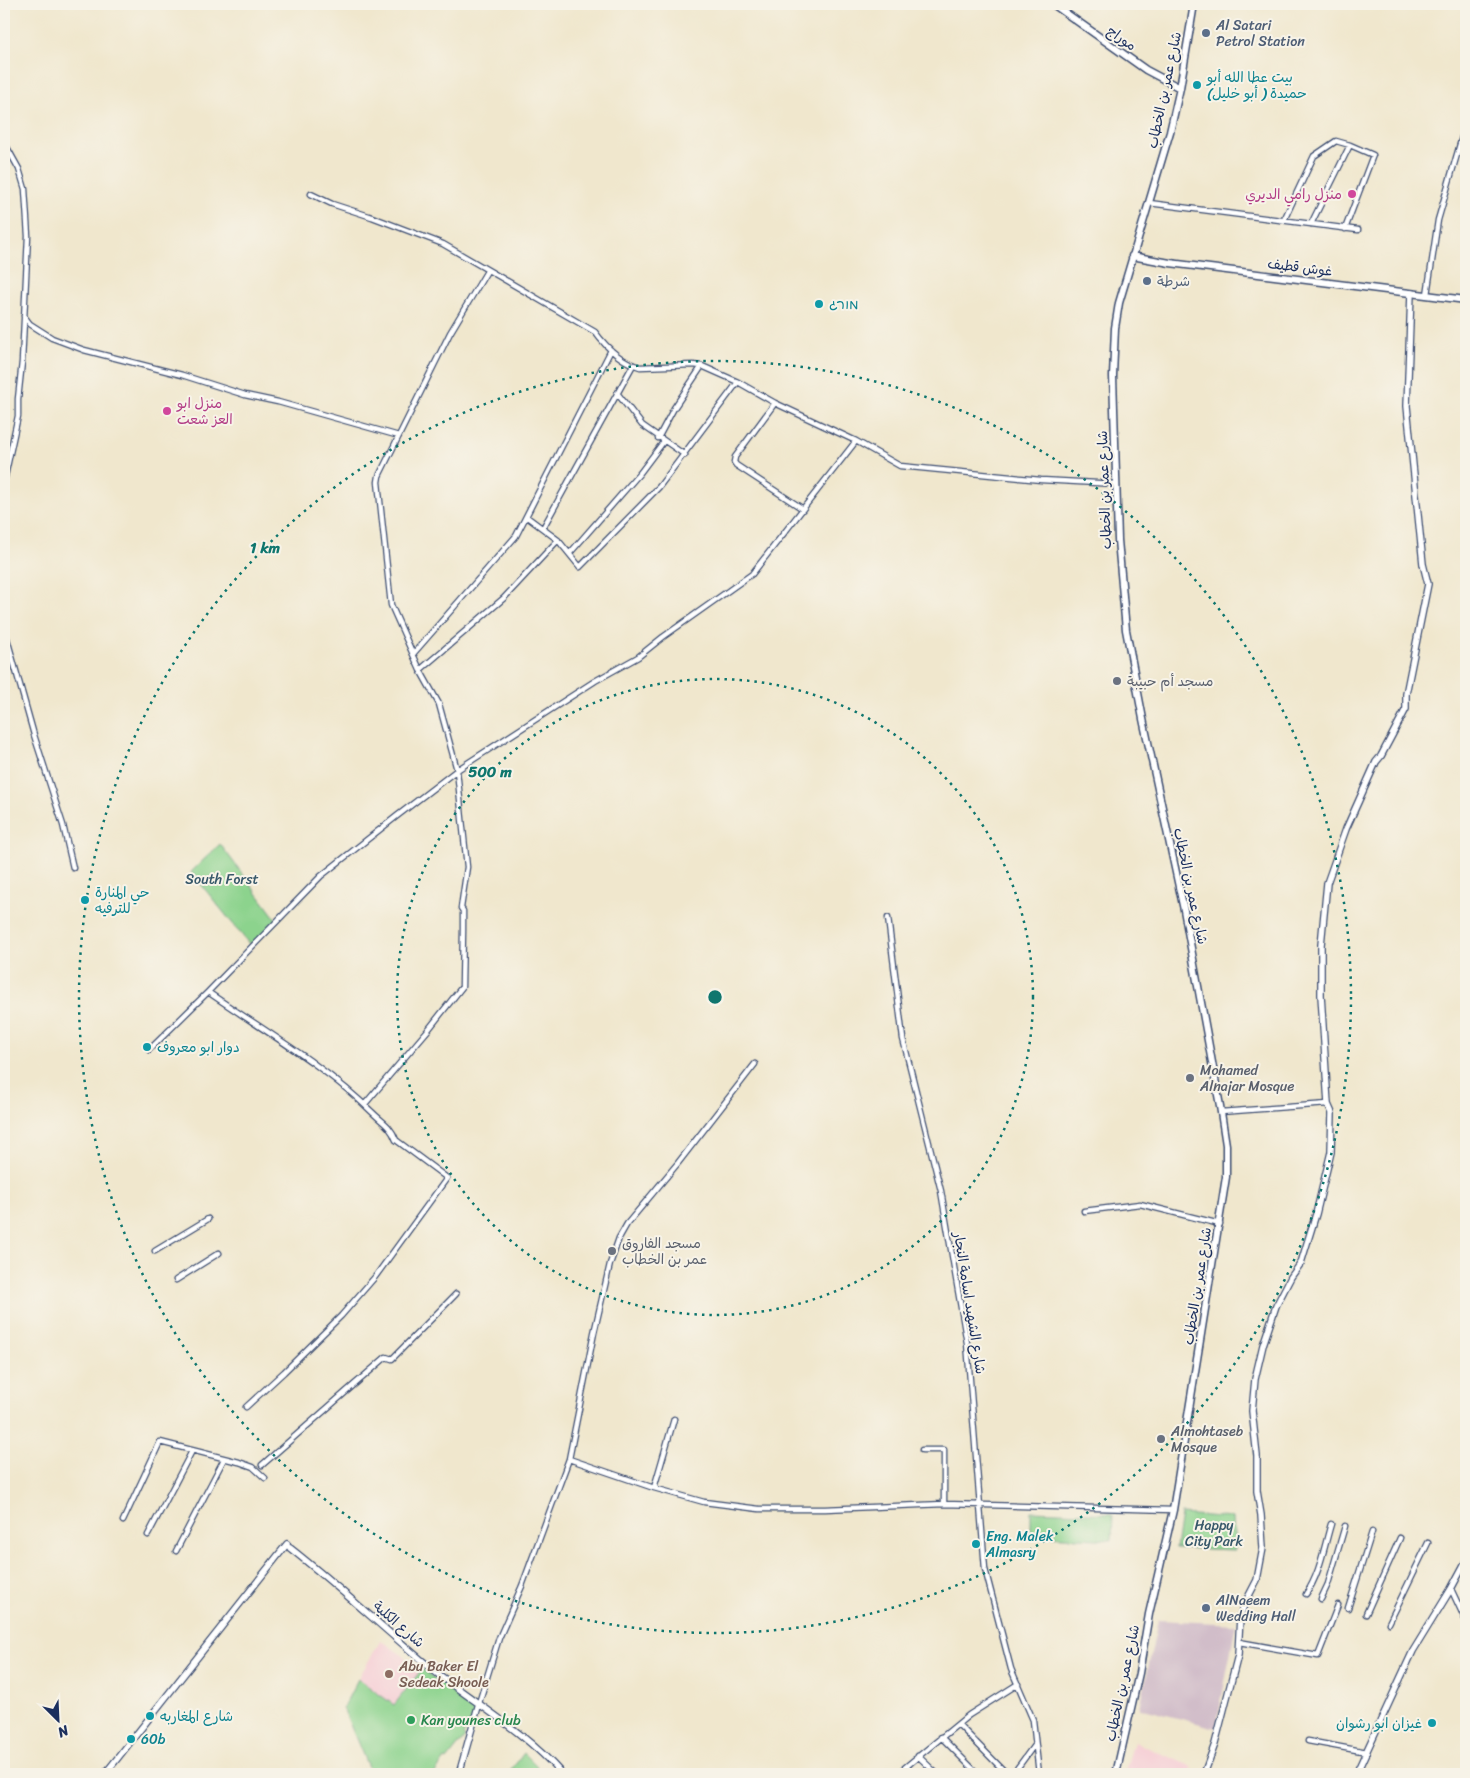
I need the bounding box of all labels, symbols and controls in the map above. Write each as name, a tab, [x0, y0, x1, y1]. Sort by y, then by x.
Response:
place label: Al Satari Petrol Station	[1215, 13, 1305, 54]
street label: موراج	[1101, 19, 1142, 58]
marker: Al Satari Petrol Station	[1200, 27, 1212, 39]
street label: شارع عمر بن الخطاب	[1140, 29, 1189, 151]
place label: بيت عطا الله أبو حميدة ( أبو خليل)	[1206, 65, 1307, 106]
marker: بيت عطا الله أبو حميدة ( أبو خليل)	[1191, 79, 1203, 91]
place label: منزل رامي الديري	[1245, 182, 1342, 207]
marker: منزل رامي الديري	[1346, 188, 1358, 200]
street label: غوش قطيف	[1266, 251, 1334, 284]
place label: شرطة	[1157, 269, 1190, 294]
marker: شرطة	[1141, 275, 1153, 287]
place label: מורג	[829, 292, 859, 317]
marker: מורג	[813, 298, 825, 310]
place label: منزل ابو العز شعت	[176, 391, 233, 432]
marker: منزل ابو العز شعت	[161, 405, 173, 417]
street label: شارع عمر بن الخطاب	[1090, 430, 1119, 550]
text: 1 km	[250, 535, 280, 561]
place label: مسجد أم حبيبة	[1127, 669, 1214, 694]
marker: مسجد أم حبيبة	[1111, 675, 1123, 687]
text: 500 m	[468, 759, 512, 785]
street label: شارع عمر بن الخطاب	[1166, 825, 1215, 947]
park label: South Forst	[185, 867, 259, 892]
place label: حي المنارة للترفيه	[95, 880, 150, 921]
marker: حي المنارة للترفيه	[79, 894, 91, 906]
centre of rings	[706, 988, 724, 1006]
place label: دوار ابو معروف	[157, 1035, 240, 1060]
marker: دوار ابو معروف	[141, 1041, 153, 1053]
place label: Mohamed Alnajar Mosque	[1199, 1058, 1295, 1099]
marker: Mohamed Alnajar Mosque	[1184, 1072, 1196, 1084]
street label: شارع عمر بن الخطاب	[1176, 1225, 1219, 1347]
street label: شارع الشهيد اسامة النجار	[946, 1229, 993, 1376]
place label: مسجد الفاروق عمر بن الخطاب	[622, 1231, 707, 1272]
marker: مسجد الفاروق عمر بن الخطاب	[606, 1245, 618, 1257]
place label: Almohtaseb Mosque	[1170, 1419, 1244, 1460]
marker: Almohtaseb Mosque	[1155, 1433, 1167, 1445]
park label: Happy City Park	[1185, 1513, 1244, 1554]
place label: Eng. Malek Almasry	[985, 1524, 1054, 1565]
marker: Eng. Malek Almasry	[970, 1538, 982, 1550]
place label: AlNaeem Wedding Hall	[1215, 1588, 1297, 1629]
street label: شارع الكلية	[367, 1594, 430, 1654]
marker: AlNaeem Wedding Hall	[1200, 1602, 1212, 1614]
street label: شارع عمر بن الخطاب	[1098, 1622, 1147, 1744]
place label: Abu Baker El Sedeak Shoole	[398, 1654, 489, 1695]
marker: Abu Baker El Sedeak Shoole	[383, 1668, 395, 1680]
north arrow	[32, 1696, 82, 1746]
place label: شارع المغاربه	[160, 1704, 233, 1729]
place label: Kan younes club	[421, 1708, 521, 1733]
marker: شارع المغاربه	[144, 1710, 156, 1722]
place label: غيزان ابو رشوان	[1336, 1711, 1422, 1736]
marker: Kan younes club	[405, 1714, 417, 1726]
marker: غيزان ابو رشوان	[1426, 1717, 1438, 1729]
text: N	[53, 1718, 74, 1745]
place label: 60b	[141, 1727, 166, 1752]
marker: 60b	[125, 1733, 137, 1745]

